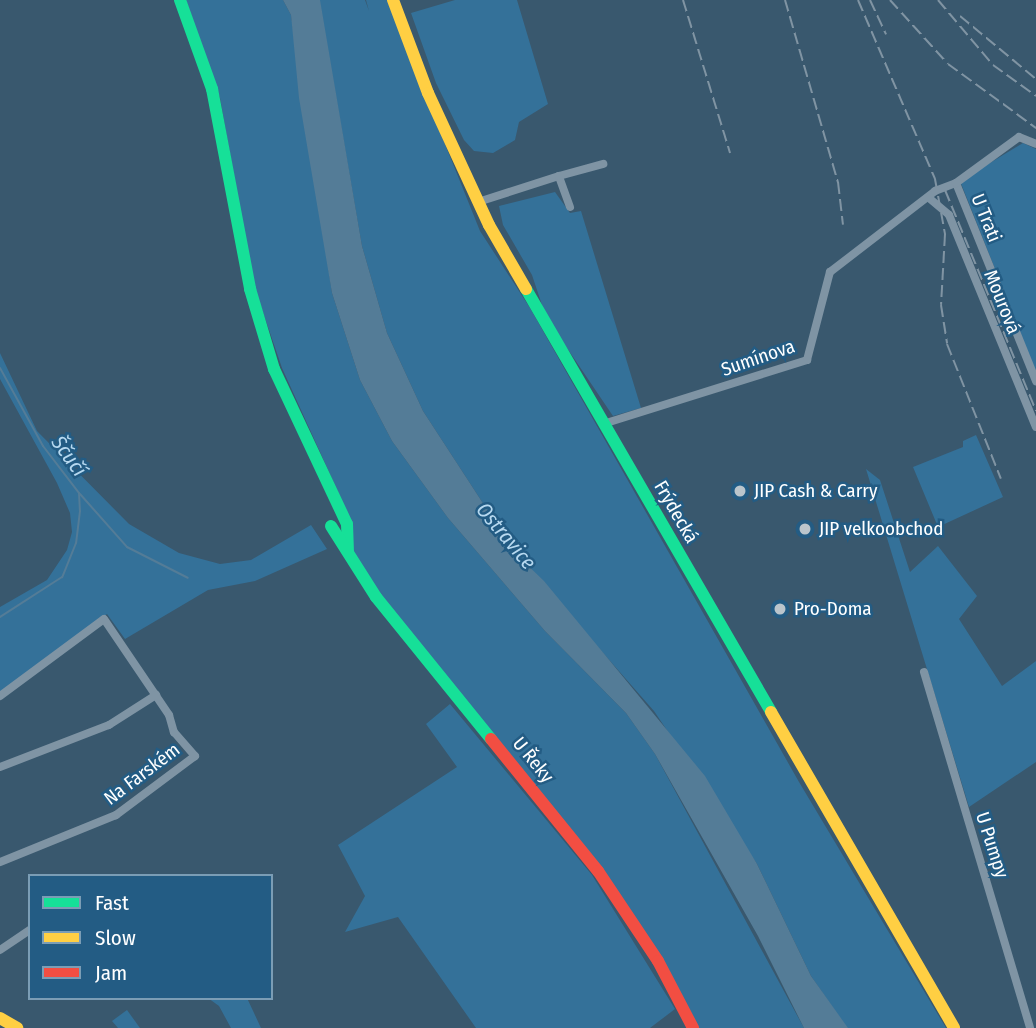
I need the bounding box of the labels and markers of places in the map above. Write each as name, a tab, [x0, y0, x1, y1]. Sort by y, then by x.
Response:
place label: JIP Cash & Carry	[754, 480, 877, 502]
marker: JIP Cash & Carry	[732, 483, 748, 499]
place label: JIP velkoobchod	[819, 518, 943, 540]
marker: JIP velkoobchod	[797, 521, 813, 537]
place label: Pro-Doma	[794, 598, 872, 620]
marker: Pro-Doma	[772, 601, 788, 617]

